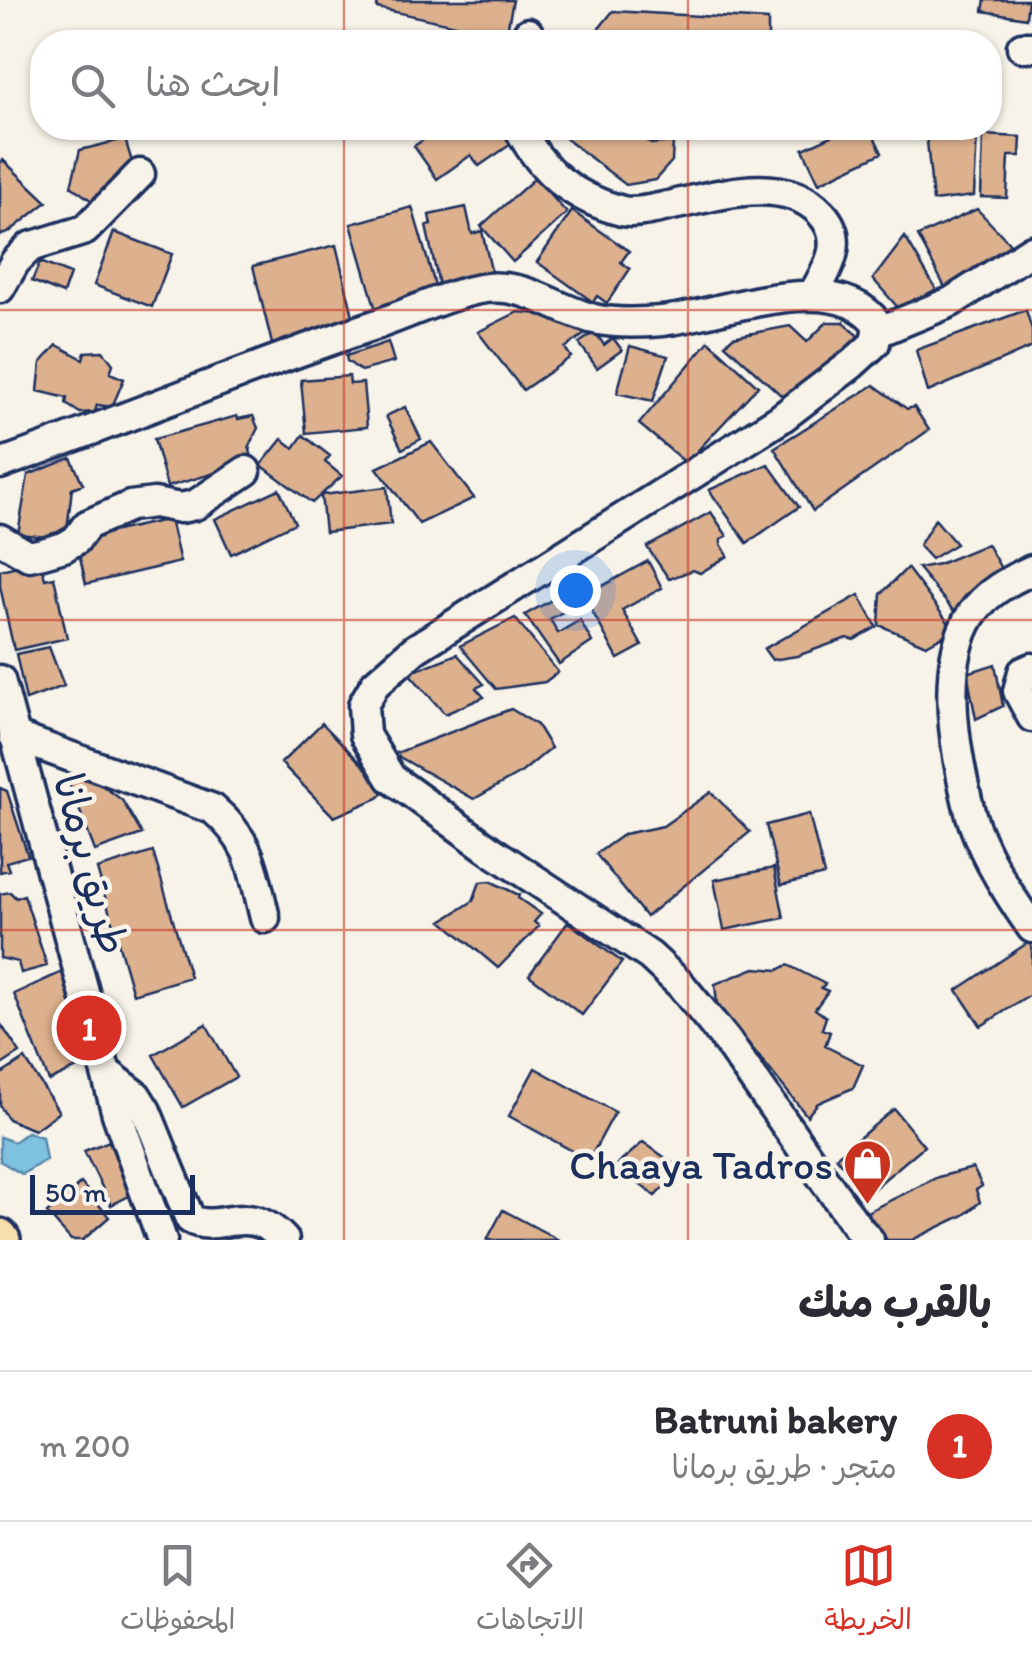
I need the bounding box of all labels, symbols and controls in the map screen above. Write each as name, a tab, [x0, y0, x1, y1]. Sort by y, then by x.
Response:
search box	[30, 30, 1002, 140]
icon: search	[65, 58, 120, 113]
text: ابحث هنا	[145, 60, 281, 106]
your location	[550, 565, 601, 616]
street label: طريق برمانا	[42, 768, 140, 960]
pin: 1	[56, 990, 122, 1066]
shop icon: Chaaya Tadros	[842, 1138, 894, 1206]
place label: Chaaya Tadros	[569, 1139, 833, 1190]
scale bar	[30, 1170, 195, 1214]
text: 50 m	[45, 1175, 107, 1209]
text: بالقرب منك	[798, 1277, 992, 1328]
text: Batruni bakery	[654, 1397, 897, 1443]
text: 200 m	[40, 1427, 130, 1465]
text: 1	[952, 1427, 967, 1465]
text: متجر · طريق برمانا	[671, 1448, 897, 1486]
tab: المحفوظات	[120, 1538, 236, 1644]
tab: الاتجاهات	[476, 1538, 584, 1644]
tab: الخريطة	[824, 1538, 912, 1644]

